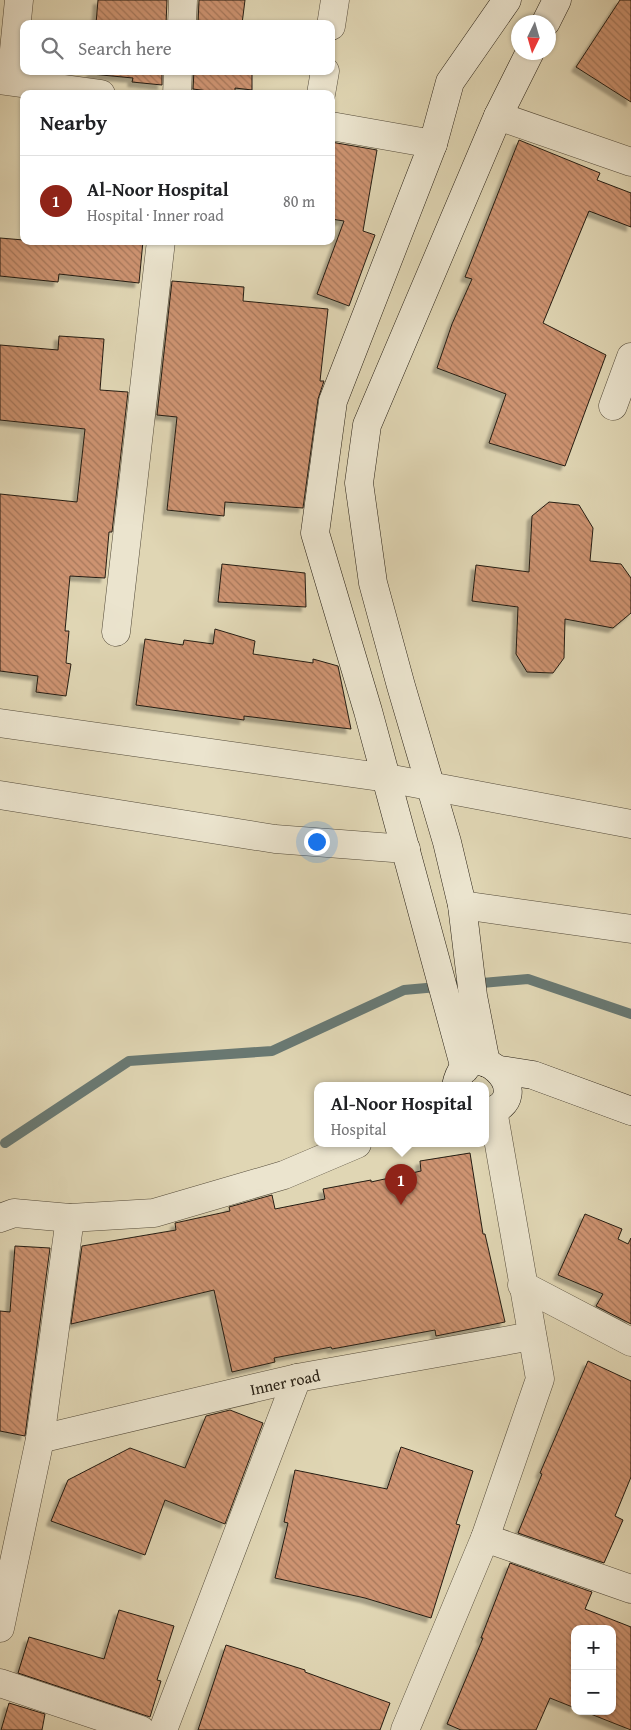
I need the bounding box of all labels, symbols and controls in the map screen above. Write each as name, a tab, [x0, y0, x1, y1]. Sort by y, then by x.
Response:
north arrow	[511, 15, 556, 60]
search box	[20, 20, 335, 75]
icon: search	[38, 34, 66, 62]
text: Search here	[78, 34, 172, 62]
text: Nearby	[40, 107, 107, 138]
text: Al-Noor Hospital	[87, 175, 229, 203]
text: 1	[52, 189, 60, 213]
text: 80 m	[283, 189, 315, 213]
text: Hospital · Inner road	[87, 203, 224, 227]
your location	[304, 829, 330, 855]
popup	[314, 1082, 489, 1147]
text: Al-Noor Hospital	[331, 1089, 472, 1117]
text: Hospital	[331, 1117, 387, 1141]
pin: 1	[385, 1164, 417, 1205]
street label: Inner road	[248, 1363, 323, 1401]
map controls	[571, 1625, 616, 1715]
button: +	[571, 1625, 616, 1670]
button: −	[571, 1670, 616, 1715]

